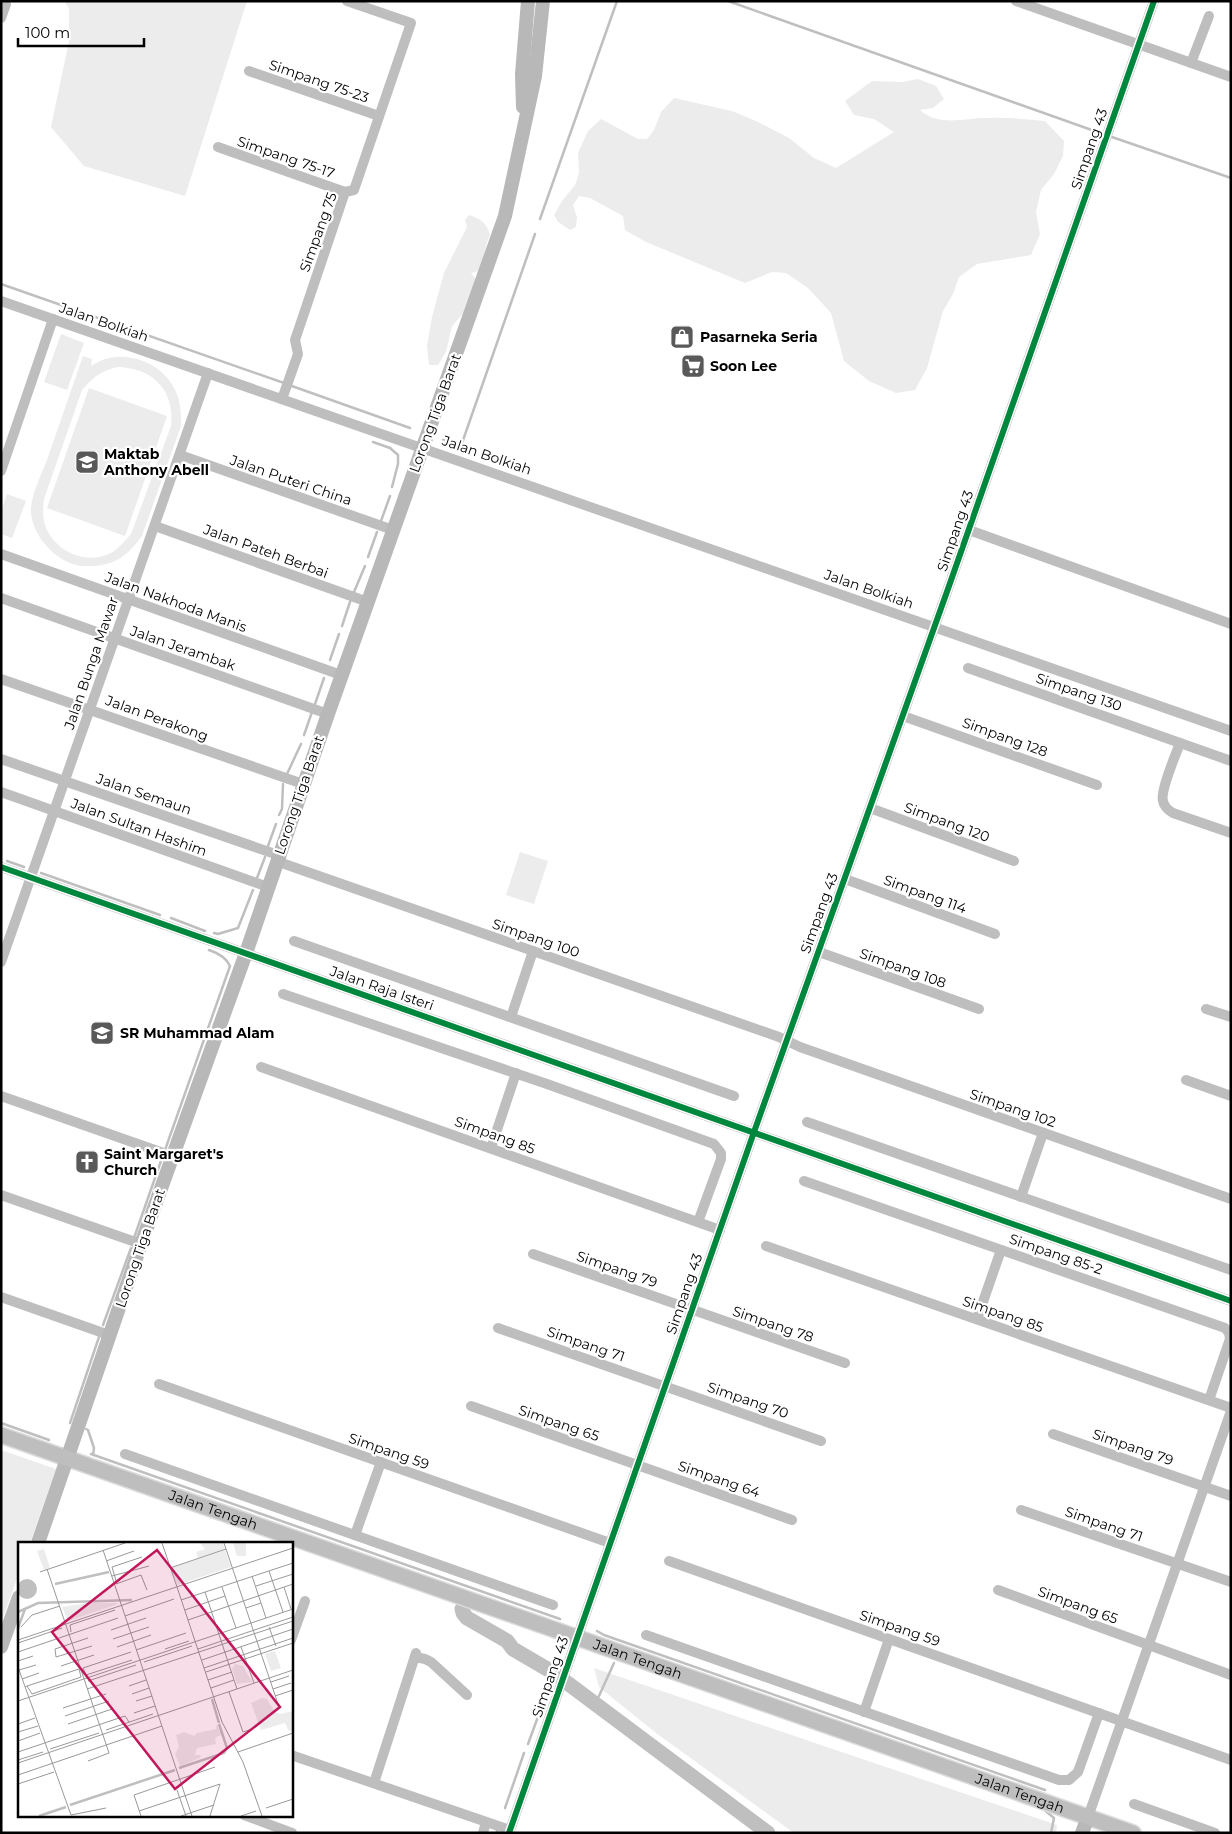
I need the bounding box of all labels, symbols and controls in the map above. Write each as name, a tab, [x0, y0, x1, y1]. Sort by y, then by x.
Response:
scale bar	[18, 15, 144, 47]
text: 100 m	[25, 23, 70, 42]
street label: Simpang 75-23	[267, 55, 371, 107]
street label: Simpang 43	[1067, 106, 1111, 192]
street label: Simpang 75-17	[235, 132, 337, 182]
street label: Simpang 75	[295, 190, 341, 274]
street label: Jalan Bolkiah	[56, 298, 151, 346]
shop icon: Pasarneka Seria	[669, 324, 695, 350]
place label: Pasarneka Seria	[700, 328, 818, 346]
street label: Lorong Tiga Barat	[405, 351, 465, 475]
supermarket icon: Soon Lee	[680, 353, 706, 379]
place label: Soon Lee	[710, 357, 777, 375]
street label: Jalan Bolkiah	[439, 431, 534, 479]
place label: Maktab Anthony Abell	[103, 445, 209, 479]
school or university icon: Maktab Anthony Abell	[74, 449, 100, 475]
street label: Jalan Puteri China	[227, 450, 354, 509]
street label: Simpang 43	[933, 488, 977, 574]
street label: Jalan Pateh Berbai	[200, 520, 331, 582]
street label: Jalan Bolkiah	[821, 565, 916, 613]
street label: Jalan Nakhoda Manis	[102, 568, 250, 636]
street label: Jalan Bunga Mawar	[60, 594, 122, 732]
street label: Jalan Jerambak	[127, 621, 239, 675]
street label: Simpang 130	[1034, 669, 1124, 715]
street label: Jalan Perakong	[102, 691, 211, 745]
street label: Simpang 128	[960, 713, 1050, 761]
street label: Lorong Tiga Barat	[270, 733, 328, 857]
street label: Jalan Semaun	[93, 769, 194, 819]
street label: Jalan Sultan Hashim	[68, 794, 209, 860]
street label: Simpang 120	[902, 798, 992, 846]
street label: Simpang 43	[796, 870, 842, 956]
street label: Simpang 114	[881, 871, 970, 918]
street label: Simpang 100	[490, 915, 582, 961]
street label: Simpang 108	[857, 944, 949, 992]
street label: Jalan Raja Isteri	[327, 961, 436, 1014]
school or university icon: SR Muhammad Alam	[89, 1020, 115, 1046]
place label: SR Muhammad Alam	[120, 1024, 274, 1042]
street label: Simpang 102	[968, 1085, 1058, 1131]
street label: Simpang 85	[452, 1112, 538, 1158]
place label: Saint Margaret's Church	[104, 1145, 224, 1179]
church icon: Saint Margaret's Church	[74, 1149, 100, 1175]
street label: Lorong Tiga Barat	[111, 1186, 169, 1310]
street label: Simpang 85-2	[1007, 1230, 1105, 1278]
street label: Simpang 79	[574, 1247, 660, 1291]
street label: Simpang 43	[662, 1251, 706, 1337]
street label: Simpang 85	[960, 1292, 1046, 1336]
street label: Simpang 78	[730, 1302, 816, 1346]
street label: Simpang 71	[545, 1322, 627, 1366]
street label: Simpang 70	[705, 1378, 791, 1422]
street label: Simpang 65	[516, 1401, 602, 1445]
street label: Simpang 79	[1090, 1425, 1176, 1469]
street label: Simpang 59	[346, 1429, 432, 1473]
street label: Simpang 64	[676, 1457, 763, 1502]
street label: Jalan Tengah	[165, 1485, 260, 1534]
street label: Simpang 71	[1063, 1502, 1145, 1546]
inset map	[18, 1542, 292, 1816]
street label: Simpang 65	[1035, 1582, 1121, 1628]
street label: Simpang 59	[857, 1606, 943, 1650]
street label: Simpang 43	[528, 1634, 572, 1720]
street label: Jalan Tengah	[590, 1635, 685, 1683]
street label: Jalan Tengah	[972, 1769, 1067, 1817]

